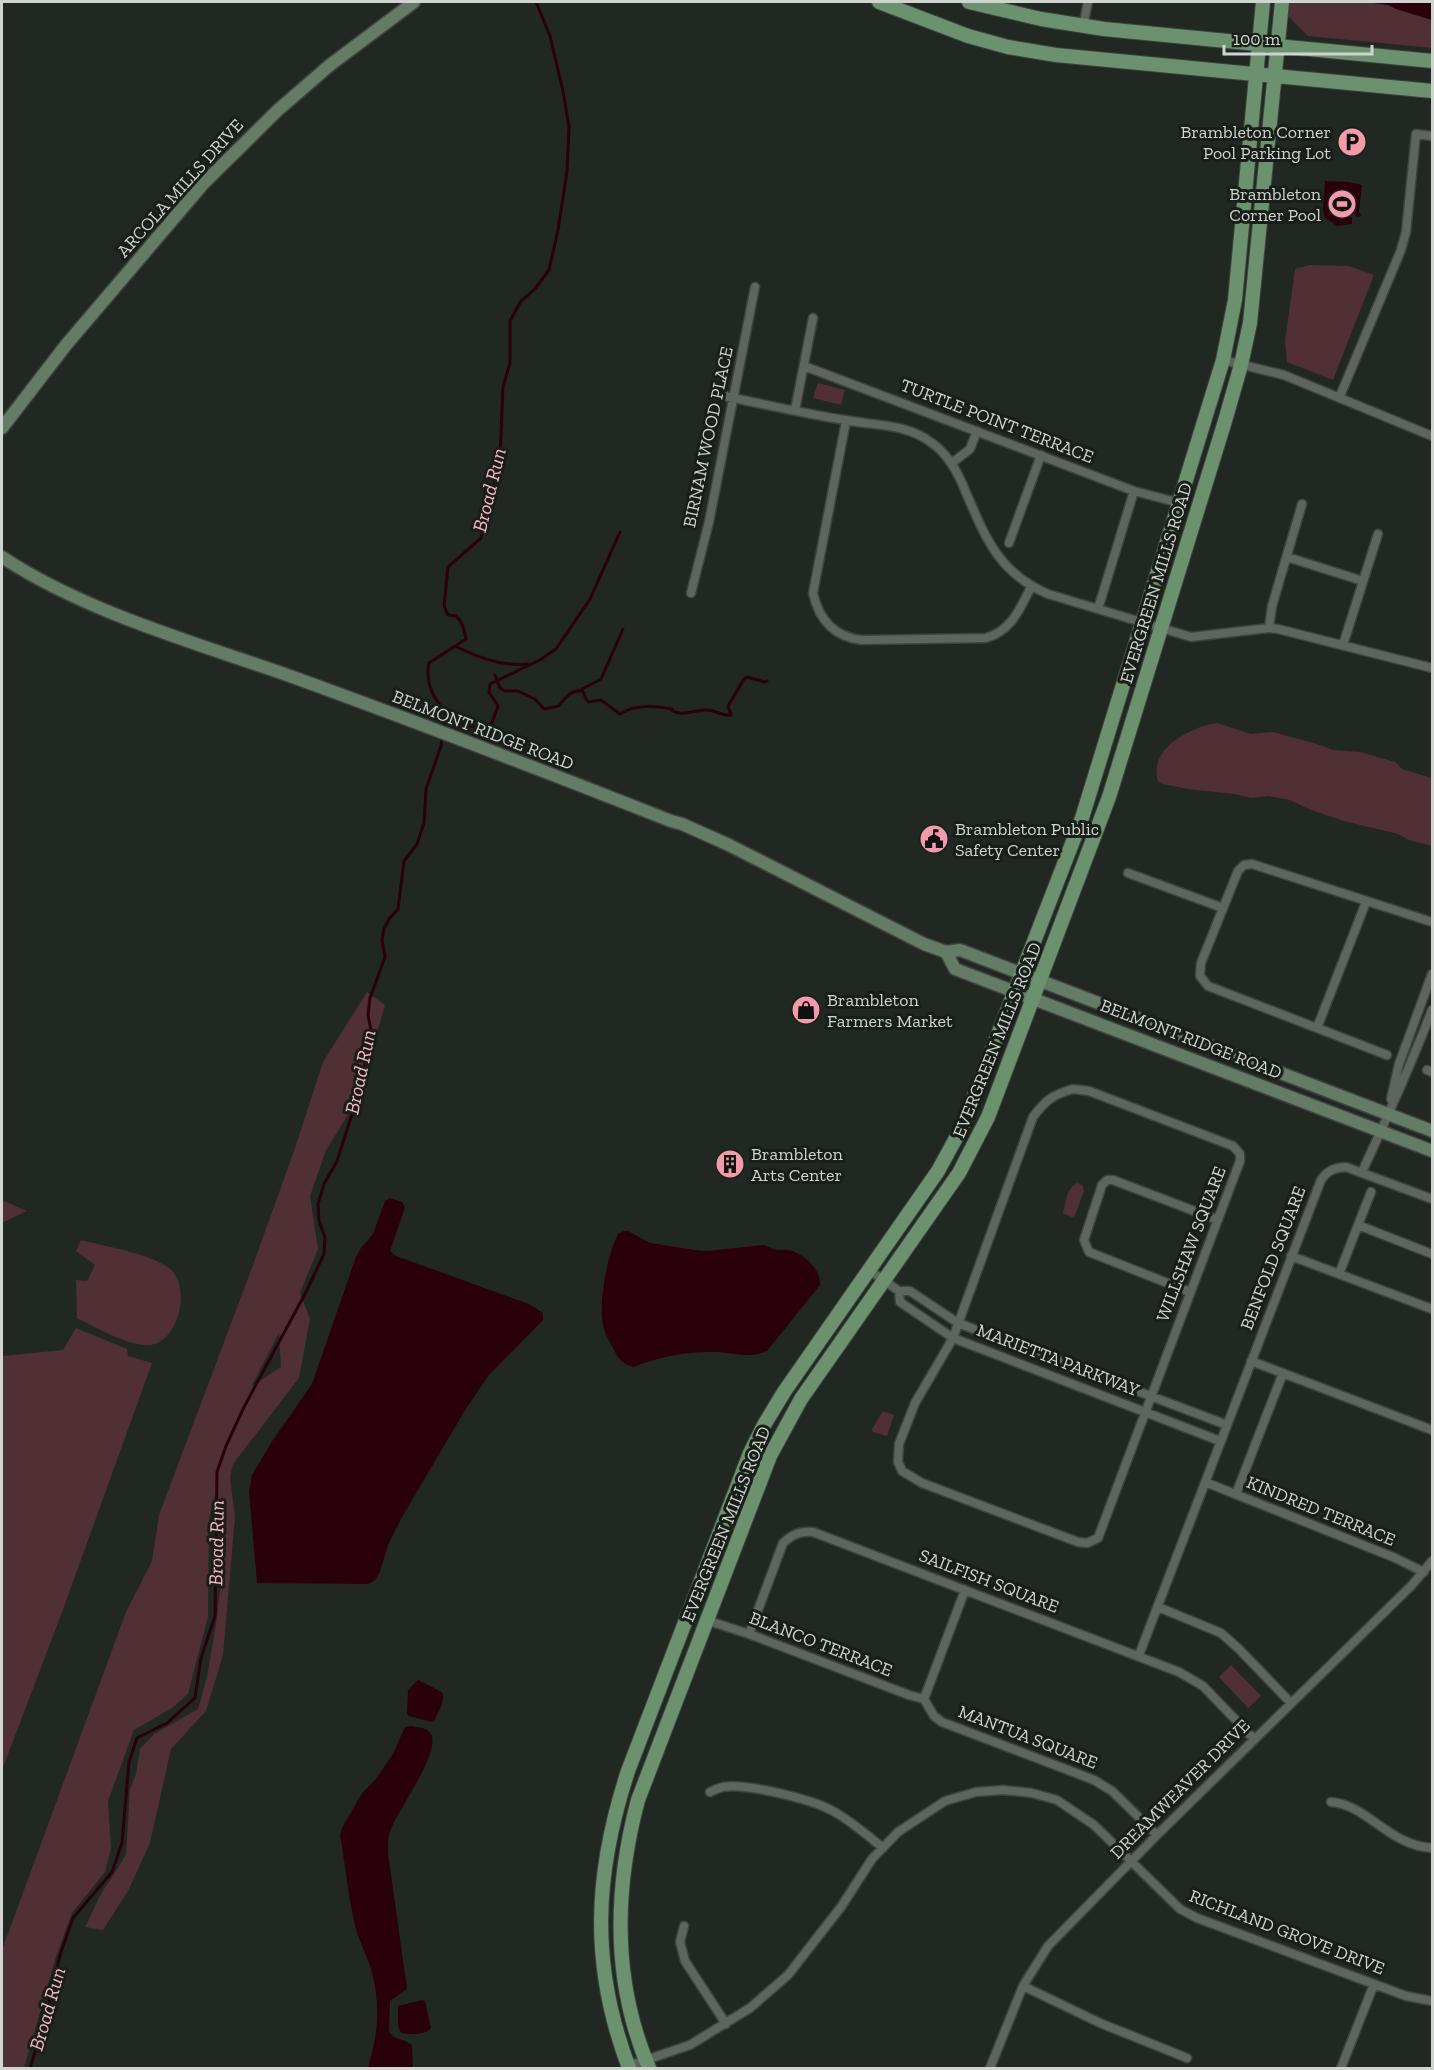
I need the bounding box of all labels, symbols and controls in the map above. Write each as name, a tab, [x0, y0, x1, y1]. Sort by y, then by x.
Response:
scale bar	[1224, 18, 1372, 56]
text: 100 m	[1233, 28, 1281, 50]
street label: ARCOLA MILLS DRIVE	[112, 114, 248, 262]
place label: Brambleton Corner Pool Parking Lot	[1180, 121, 1331, 164]
parking icon: Brambleton Corner Pool Parking Lot	[1336, 126, 1368, 158]
place label: Brambleton Corner Pool	[1229, 183, 1322, 226]
sports icon: Brambleton Corner Pool	[1326, 188, 1358, 220]
street label: BIRNAM WOOD PLACE	[678, 345, 738, 529]
street label: TURTLE POINT TERRACE	[897, 374, 1097, 468]
water label: Broad Run	[467, 446, 511, 534]
street label: EVERGREEN MILLS ROAD	[1115, 480, 1197, 686]
street label: BELMONT RIDGE ROAD	[389, 685, 577, 775]
place label: Brambleton Public Safety Center	[955, 818, 1099, 861]
public building icon: Brambleton Public Safety Center	[918, 823, 950, 855]
street label: EVERGREEN MILLS ROAD	[948, 939, 1046, 1141]
place label: Brambleton Farmers Market	[827, 989, 953, 1032]
shop icon: Brambleton Farmers Market	[790, 994, 822, 1026]
street label: BELMONT RIDGE ROAD	[1097, 994, 1285, 1084]
water label: Broad Run	[339, 1028, 381, 1116]
place label: Brambleton Arts Center	[751, 1143, 843, 1186]
building icon: Brambleton Arts Center	[714, 1148, 746, 1180]
street label: WILLSHAW SQUARE	[1151, 1163, 1231, 1325]
street label: BENFOLD SQUARE	[1235, 1183, 1311, 1333]
street label: MARIETTA PARKWAY	[974, 1319, 1142, 1401]
street label: EVERGREEN MILLS ROAD	[677, 1423, 775, 1625]
street label: KINDRED TERRACE	[1243, 1471, 1399, 1551]
water label: Broad Run	[203, 1500, 229, 1586]
street label: SAILFISH SQUARE	[916, 1544, 1062, 1618]
street label: BLANCO TERRACE	[746, 1607, 896, 1681]
street label: MANTUA SQUARE	[955, 1700, 1101, 1774]
street label: DREAMWEAVER DRIVE	[1106, 1715, 1254, 1863]
street label: RICHLAND GROVE DRIVE	[1186, 1885, 1388, 1979]
water label: Broad Run	[24, 1965, 70, 2053]

